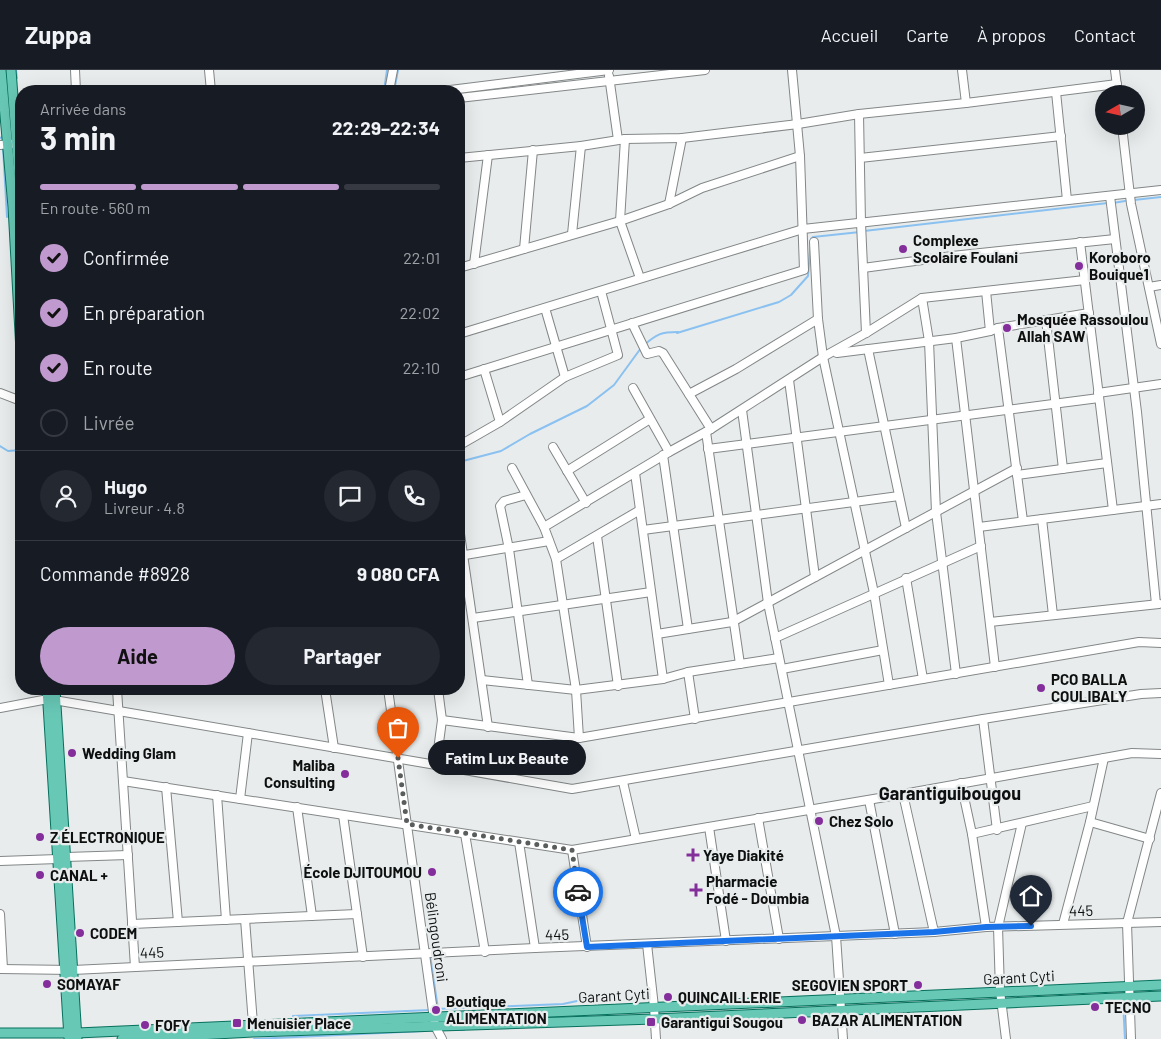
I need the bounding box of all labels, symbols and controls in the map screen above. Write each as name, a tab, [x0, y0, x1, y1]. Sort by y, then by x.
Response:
text: Zuppa	[25, 20, 91, 49]
text: Accueil	[821, 24, 878, 46]
text: Carte	[906, 24, 949, 46]
text: À propos	[977, 24, 1046, 46]
text: Contact	[1074, 24, 1136, 46]
north arrow	[1095, 85, 1145, 135]
map controls	[1095, 85, 1145, 135]
text: Arrivée dans	[40, 99, 126, 118]
text: 22:29–22:34	[332, 116, 440, 139]
text: 3 min	[40, 118, 116, 156]
text: En route · 560 m	[40, 198, 150, 217]
place label: Complexe Scolaire Foulani	[913, 231, 1018, 266]
marker: Complexe Scolaire Foulani	[897, 243, 909, 255]
icon: check	[40, 244, 68, 272]
text: Confirmée	[83, 246, 170, 269]
text: 22:01	[403, 248, 440, 267]
place label: Koroboro Bouique1	[1089, 248, 1151, 283]
marker: Koroboro Bouique1	[1073, 260, 1085, 272]
icon: check	[40, 299, 68, 327]
text: En préparation	[83, 301, 205, 324]
text: 22:02	[400, 303, 440, 322]
place label: Mosquée Rassoulou Allah SAW	[1017, 310, 1148, 345]
marker: Mosquée Rassoulou Allah SAW	[1001, 322, 1013, 334]
icon: check	[40, 354, 68, 382]
text: En route	[83, 356, 153, 379]
text: 22:10	[403, 358, 440, 377]
text: Livrée	[83, 411, 135, 434]
button: person	[40, 470, 92, 522]
button: chat	[324, 470, 376, 522]
button: phone	[388, 470, 440, 522]
text: Hugo	[104, 475, 147, 498]
text: Livreur · 4.8	[104, 498, 185, 517]
text: Commande #8928	[40, 562, 190, 585]
text: 9 080 CFA	[357, 562, 440, 585]
button: Aide	[40, 627, 235, 685]
button: Partager	[245, 627, 440, 685]
place label: PCO BALLA COULIBALY	[1051, 670, 1128, 705]
marker: PCO BALLA COULIBALY	[1035, 682, 1047, 694]
pin	[377, 707, 419, 758]
icon: bag	[384, 714, 412, 742]
callout: Fatim Lux Beaute	[428, 740, 586, 776]
place label: Wedding Glam	[82, 744, 176, 762]
marker: Wedding Glam	[66, 747, 78, 759]
text: Fatim Lux Beaute	[445, 748, 569, 767]
place label: Maliba Consulting	[264, 756, 335, 791]
marker: Maliba Consulting	[339, 768, 351, 780]
district label: Garantiguibougou	[879, 782, 1021, 804]
place label: Chez Solo	[829, 812, 894, 830]
marker: Chez Solo	[813, 815, 825, 827]
place label: Z ÉLECTRONIQUE	[50, 828, 165, 846]
marker: Z ÉLECTRONIQUE	[34, 831, 46, 843]
place label: Yaye Diakité	[703, 846, 784, 864]
marker: Yaye Diakité	[687, 849, 699, 861]
place label: École DJITOUMOU	[304, 863, 422, 881]
place label: CANAL +	[50, 866, 108, 884]
marker: École DJITOUMOU	[426, 866, 438, 878]
courier	[553, 867, 603, 917]
marker: CANAL +	[34, 869, 46, 881]
place label: Pharmacie Fodé - Doumbia	[706, 872, 809, 907]
pin	[1010, 875, 1052, 926]
icon: car	[564, 878, 592, 906]
icon: home	[1017, 882, 1045, 910]
marker: Pharmacie Fodé - Doumbia	[690, 884, 702, 896]
street label: Bélingoudroni	[422, 891, 452, 983]
street label: 445	[1069, 901, 1093, 919]
place label: CODEM	[90, 924, 137, 942]
street label: 445	[545, 925, 569, 943]
marker: CODEM	[74, 927, 86, 939]
street label: 445	[140, 943, 164, 961]
street label: Garant Cyti	[983, 966, 1055, 988]
place label: SOMAYAF	[57, 975, 121, 993]
place label: SEGOVIEN SPORT	[792, 976, 908, 994]
marker: SOMAYAF	[41, 978, 53, 990]
marker: SEGOVIEN SPORT	[912, 979, 924, 991]
street label: Garant Cyti	[578, 984, 650, 1006]
place label: QUINCAILLERIE	[678, 988, 781, 1006]
marker: QUINCAILLERIE	[662, 991, 674, 1003]
place label: Boutique ALIMENTATION	[446, 992, 547, 1027]
place label: TECNO	[1105, 998, 1151, 1016]
marker: TECNO	[1089, 1001, 1101, 1013]
marker: Boutique ALIMENTATION	[430, 1004, 442, 1016]
place label: BAZAR ALIMENTATION	[812, 1011, 962, 1029]
place label: Garantigui Sougou	[661, 1013, 783, 1031]
place label: Menuisier Place	[247, 1014, 351, 1032]
marker: BAZAR ALIMENTATION	[796, 1014, 808, 1026]
place label: FOFY	[155, 1016, 190, 1034]
marker: Garantigui Sougou	[645, 1016, 657, 1028]
marker: Menuisier Place	[231, 1017, 243, 1029]
marker: FOFY	[139, 1019, 151, 1031]

